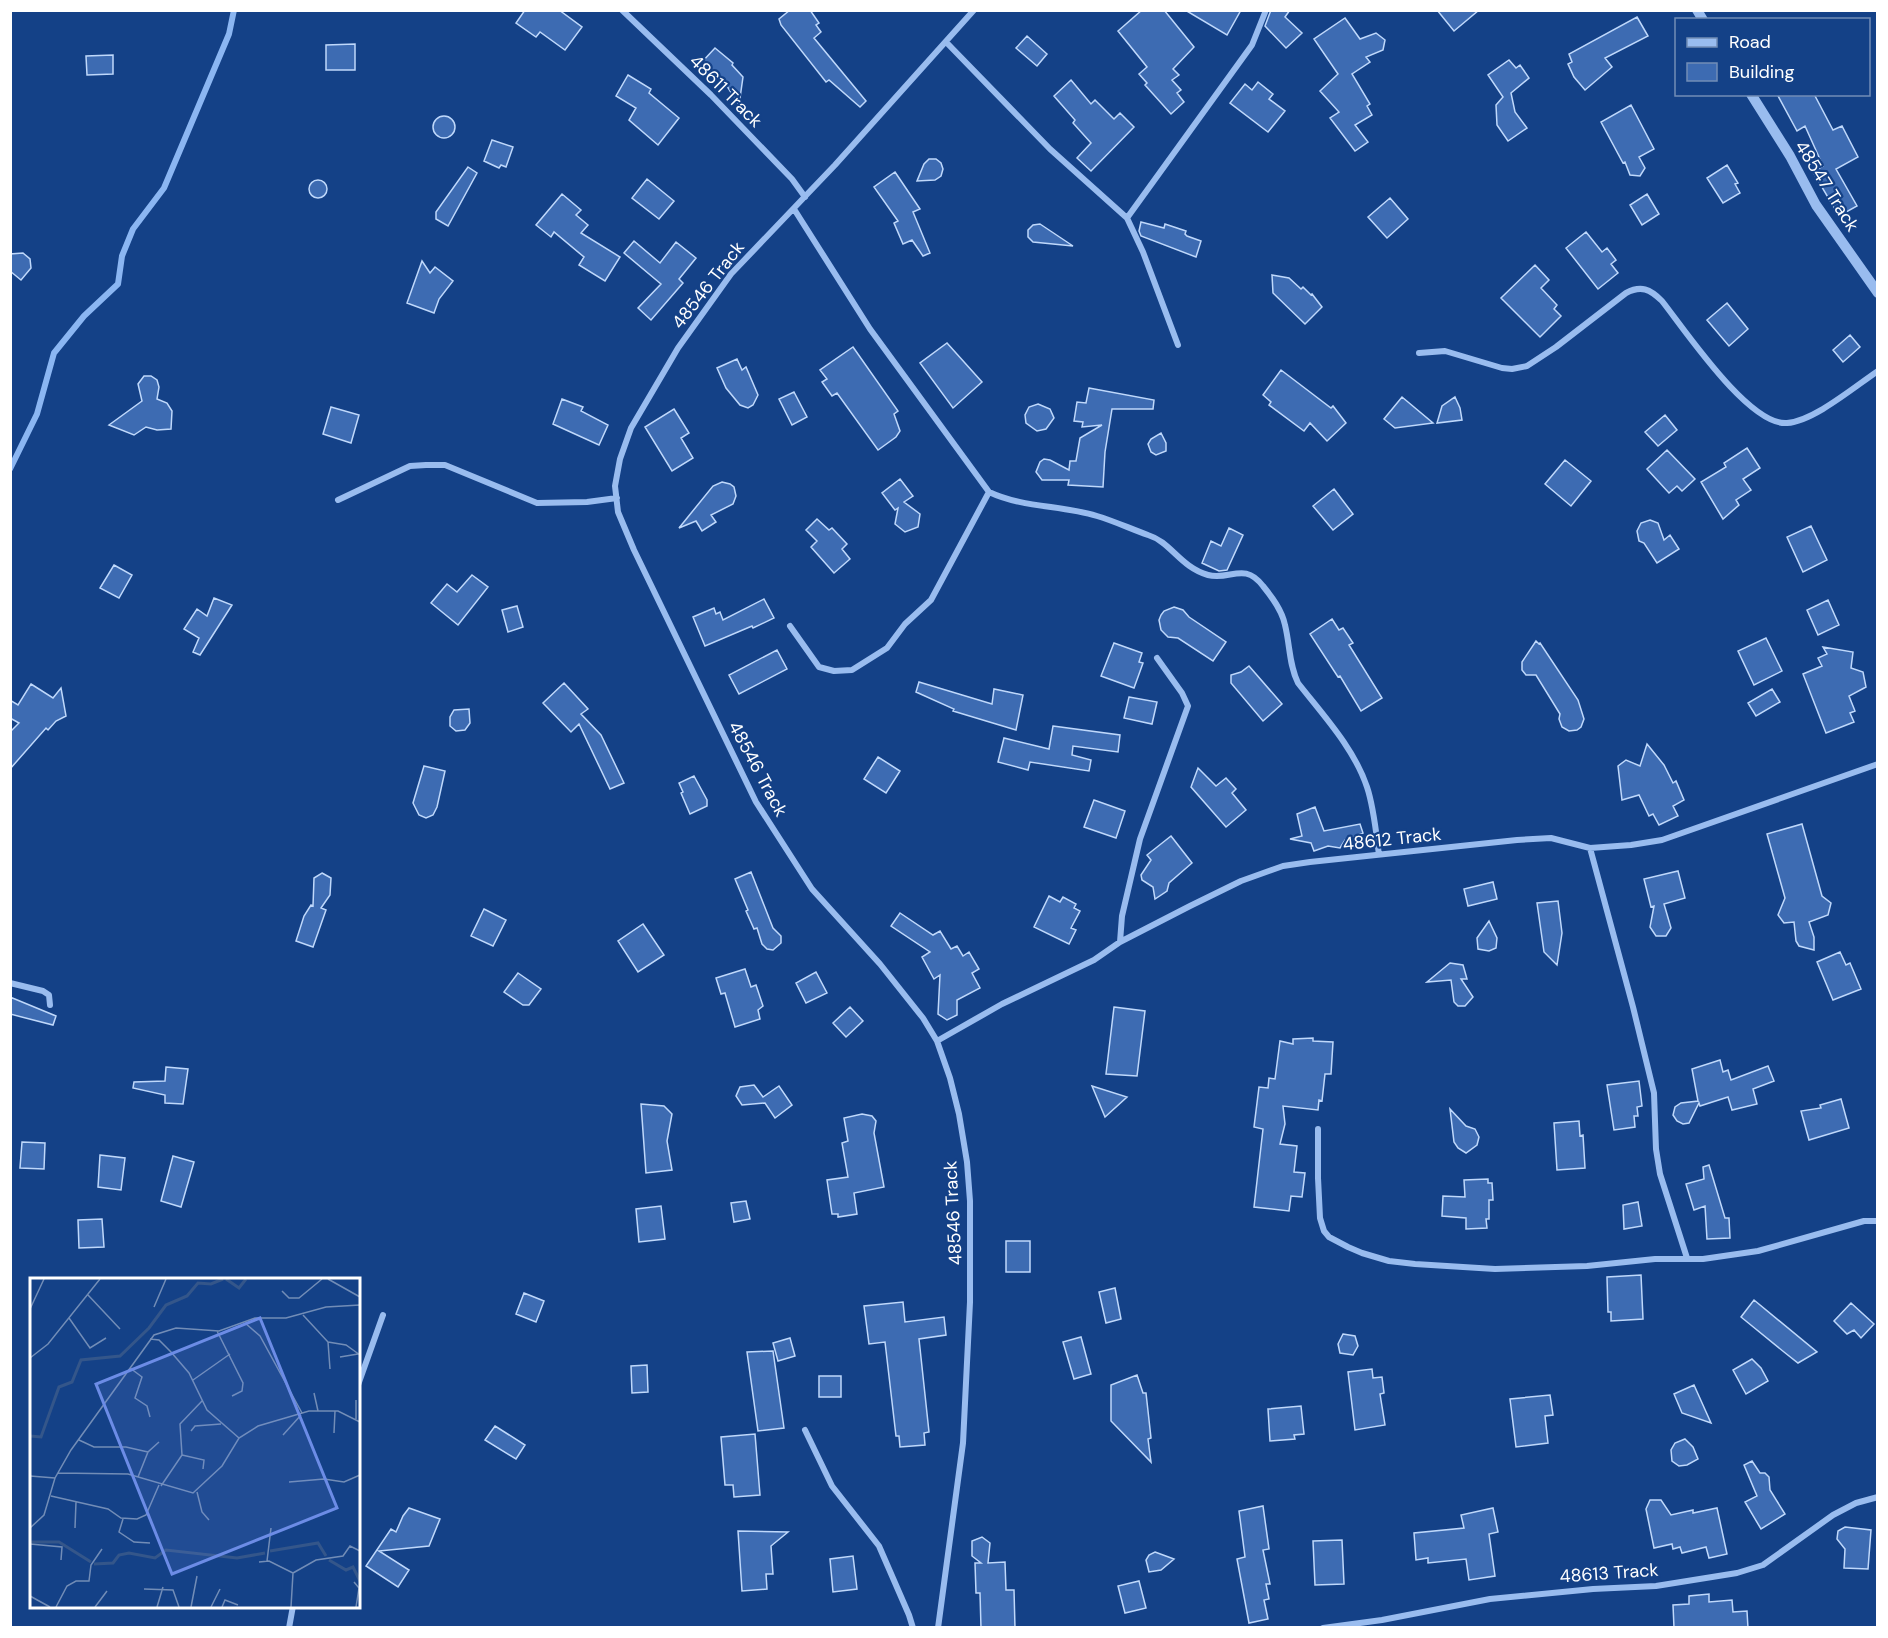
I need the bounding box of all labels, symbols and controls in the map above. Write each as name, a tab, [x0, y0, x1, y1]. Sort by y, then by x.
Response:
legend	[1675, 18, 1870, 96]
text: Road	[1729, 30, 1771, 54]
street label: 48611 Track	[684, 49, 768, 133]
text: Building	[1729, 60, 1794, 84]
street label: 48547 Track	[1790, 136, 1864, 236]
street label: 48546 Track	[666, 236, 750, 334]
street label: 48546 Track	[723, 717, 793, 821]
street label: 48612 Track	[1342, 822, 1442, 856]
street label: 48546 Track	[938, 1160, 968, 1266]
inset map	[30, 1278, 360, 1608]
street label: 48613 Track	[1559, 1558, 1659, 1588]

